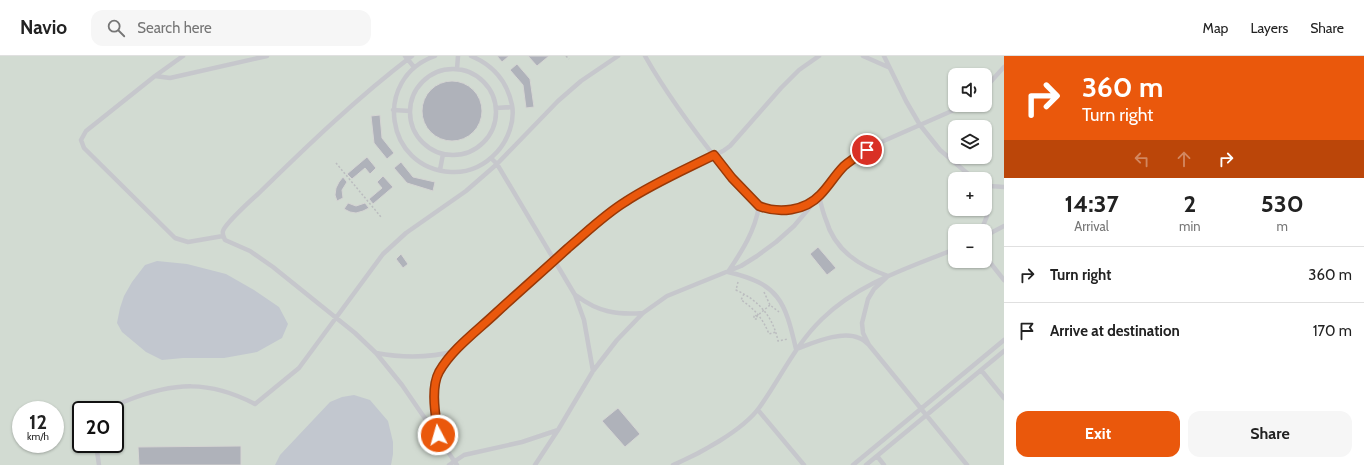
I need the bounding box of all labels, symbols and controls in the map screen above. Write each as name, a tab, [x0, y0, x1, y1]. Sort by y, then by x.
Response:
search box	[91, 10, 371, 46]
text: Navio	[20, 16, 67, 39]
icon: search	[105, 17, 127, 39]
text: Search here	[137, 19, 212, 37]
text: Map	[1203, 19, 1228, 37]
text: Layers	[1250, 19, 1288, 37]
text: Share	[1310, 19, 1344, 37]
map controls	[948, 68, 992, 268]
button: sound	[948, 68, 992, 112]
text: 360 m	[1082, 70, 1163, 104]
icon: right	[1016, 72, 1068, 124]
text: Turn right	[1082, 104, 1153, 126]
button: layers	[948, 120, 992, 164]
pin	[850, 133, 884, 167]
icon: arrive	[856, 139, 878, 161]
icon: left	[1131, 148, 1153, 170]
icon: ahead	[1173, 148, 1195, 170]
icon: right	[1215, 148, 1237, 170]
button: +	[948, 172, 992, 216]
text: 14:37	[1064, 189, 1119, 218]
text: 2	[1183, 189, 1196, 218]
text: 530	[1261, 189, 1304, 218]
text: Arrival	[1074, 218, 1109, 234]
text: min	[1179, 218, 1200, 234]
text: m	[1277, 218, 1288, 234]
button: −	[948, 224, 992, 268]
icon: right	[1016, 264, 1038, 286]
text: Turn right	[1050, 266, 1111, 284]
text: 360 m	[1308, 266, 1352, 284]
icon: arrive	[1016, 320, 1038, 342]
text: Arrive at destination	[1050, 322, 1180, 340]
text: 170 m	[1313, 322, 1352, 340]
speed limit sign: 20	[72, 401, 124, 453]
text: 12	[29, 410, 47, 434]
button: Exit	[1016, 411, 1180, 457]
button: Share	[1188, 411, 1352, 457]
position arrow	[417, 414, 459, 456]
text: km/h	[27, 430, 49, 443]

